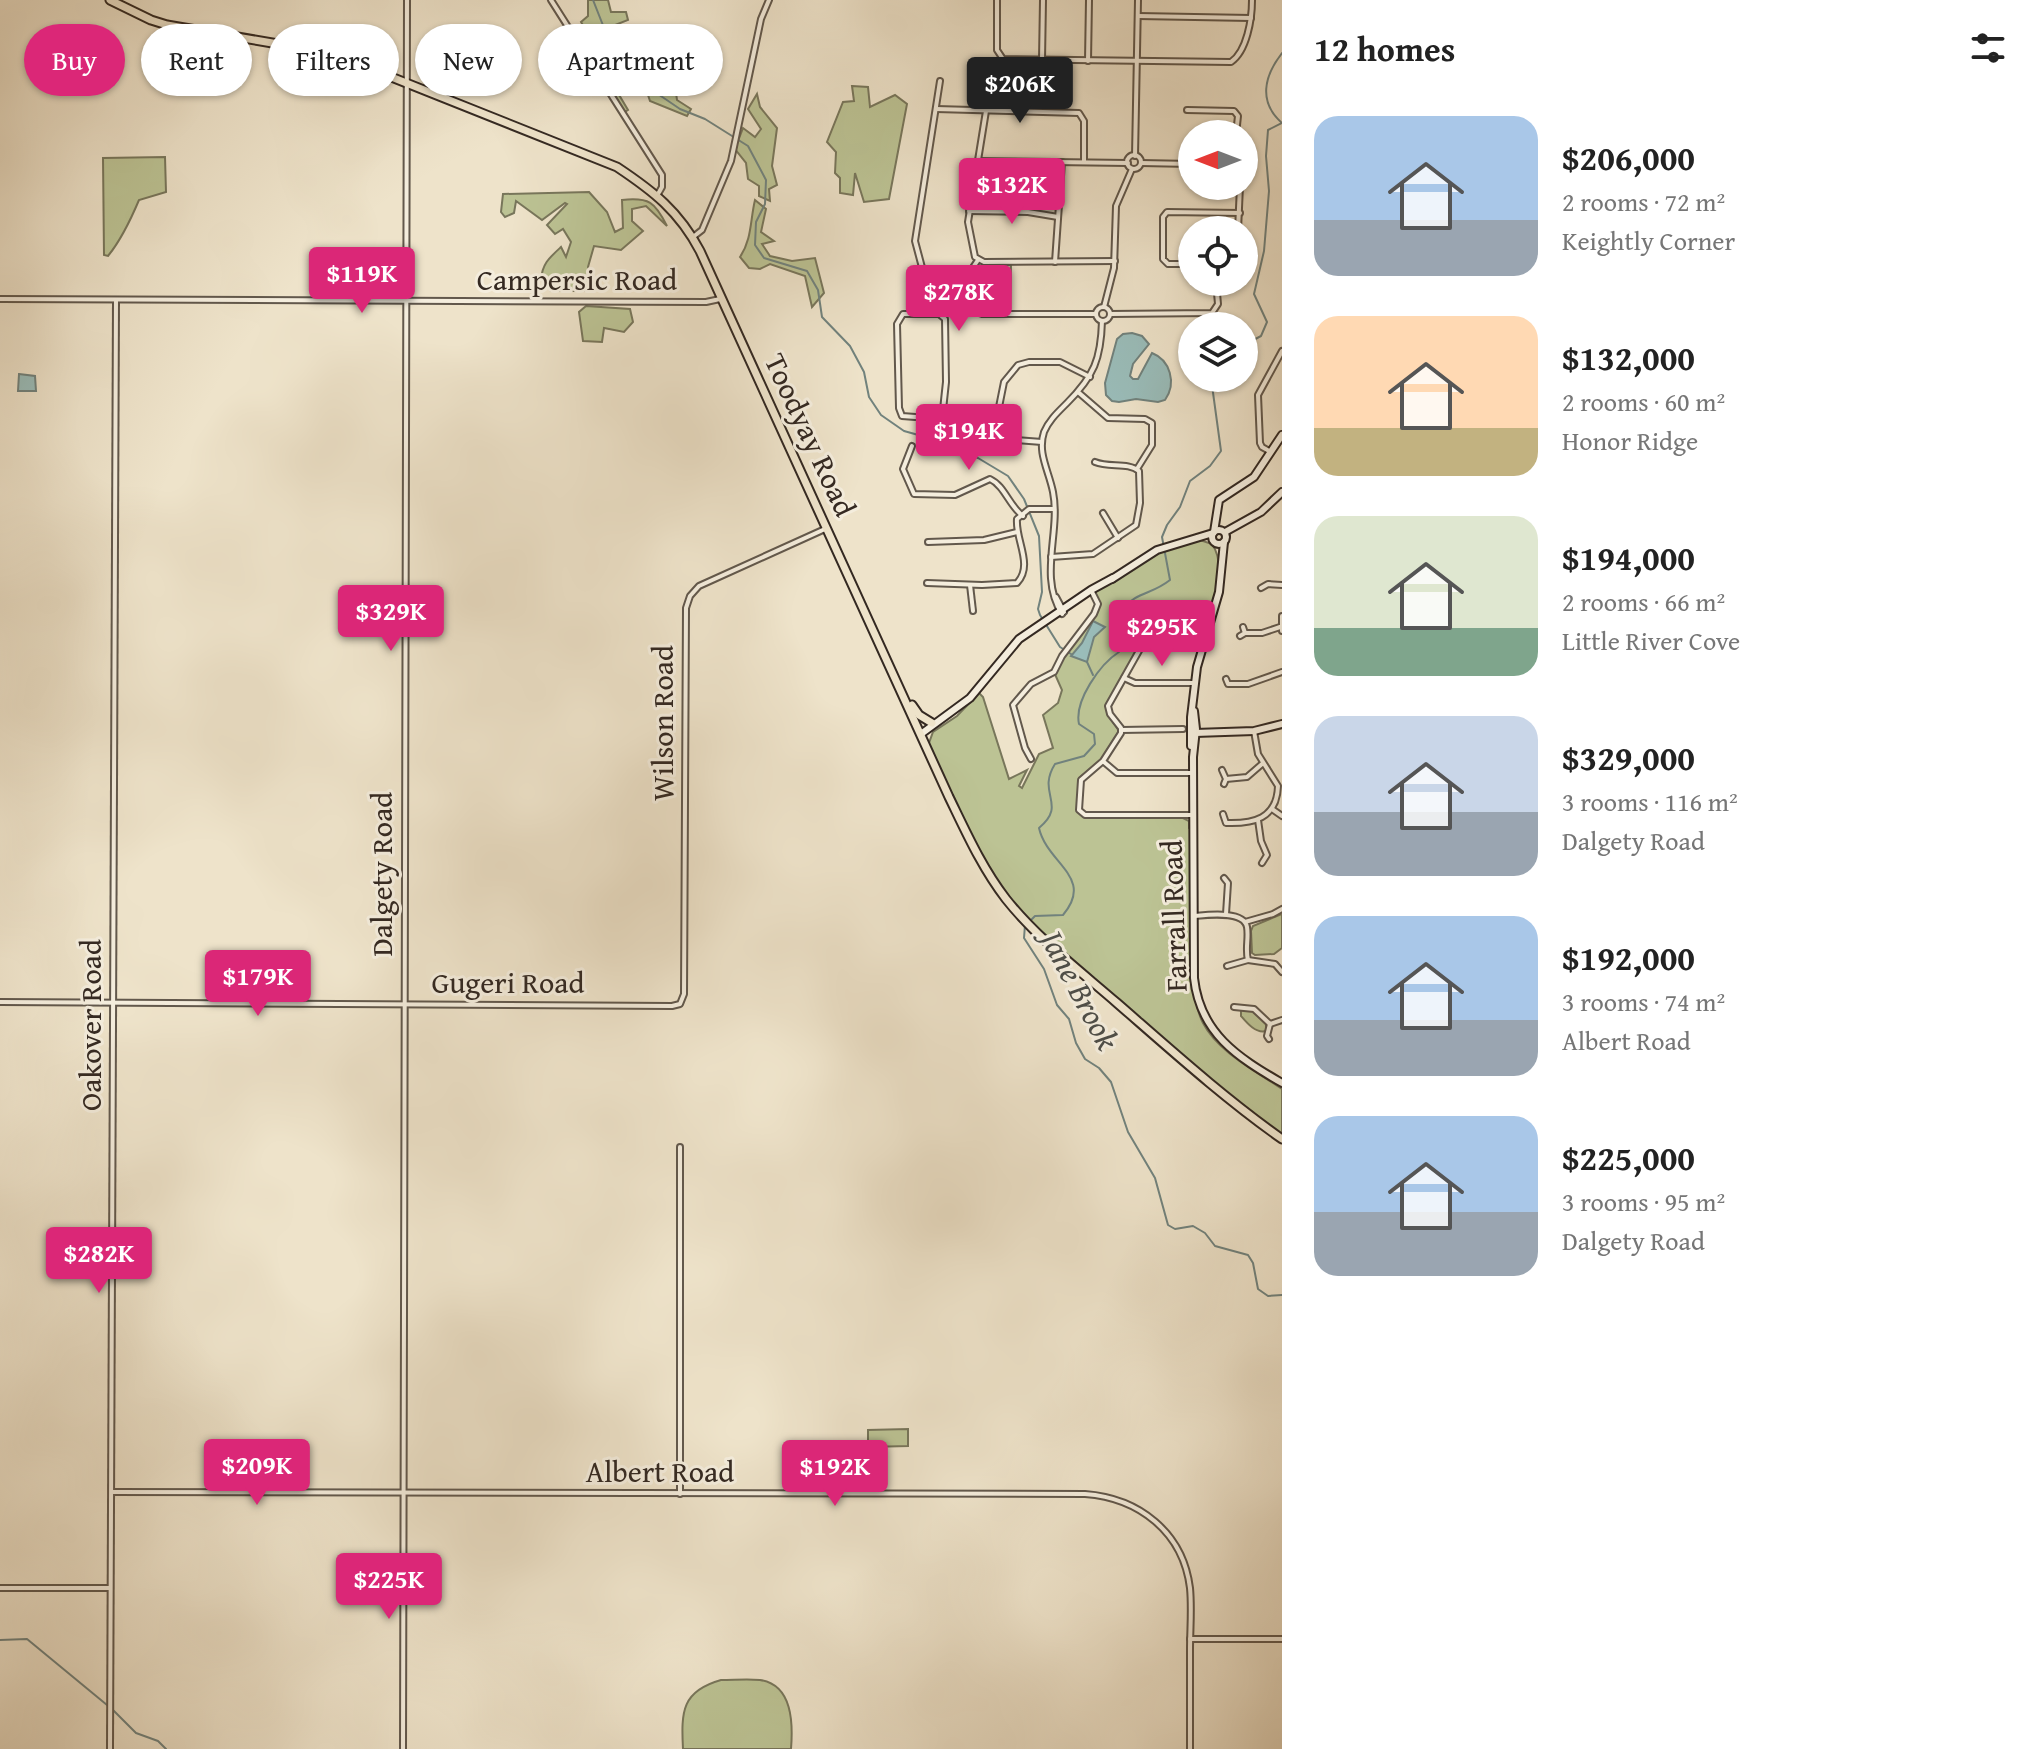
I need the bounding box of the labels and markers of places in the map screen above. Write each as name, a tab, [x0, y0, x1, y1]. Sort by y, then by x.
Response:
pin: $206K	[964, 57, 1076, 125]
pin: $132K	[956, 158, 1068, 226]
pin: $119K	[306, 247, 418, 315]
pin: $278K	[903, 265, 1015, 333]
pin: $194K	[913, 404, 1025, 472]
pin: $329K	[335, 585, 447, 653]
pin: $295K	[1106, 600, 1218, 668]
pin: $179K	[202, 950, 314, 1018]
pin: $282K	[43, 1227, 155, 1295]
pin: $209K	[201, 1439, 313, 1507]
pin: $192K	[779, 1440, 891, 1508]
pin: $225K	[333, 1553, 445, 1621]

